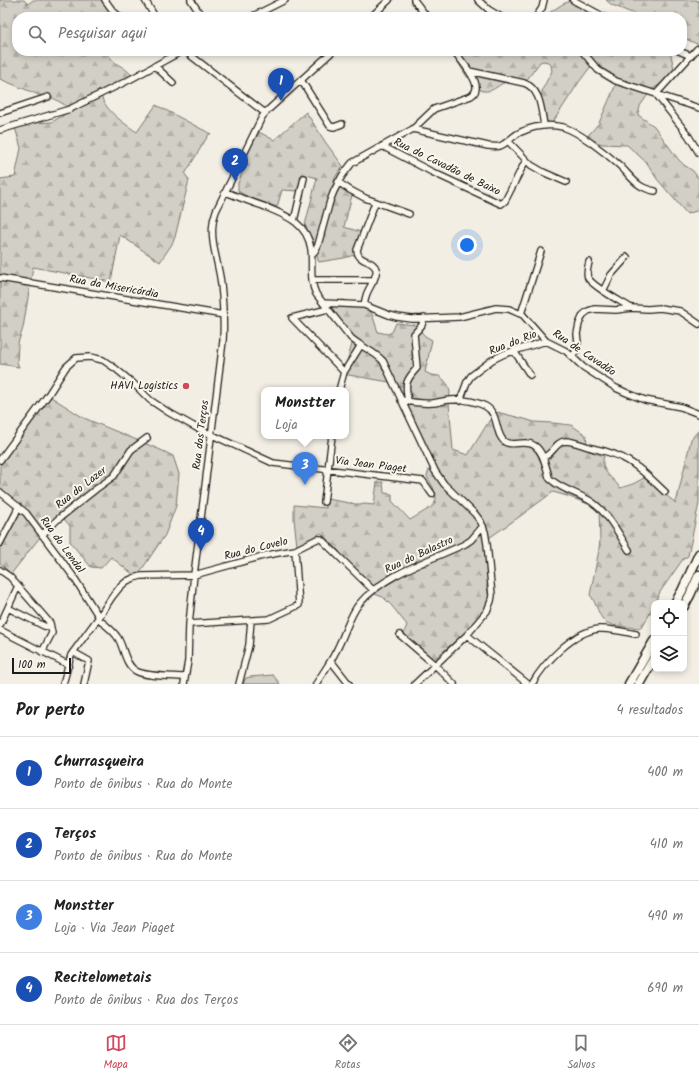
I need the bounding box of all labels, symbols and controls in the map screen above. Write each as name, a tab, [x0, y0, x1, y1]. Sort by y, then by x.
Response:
search box	[12, 12, 687, 56]
text: Pesquisar aqui	[58, 22, 147, 46]
icon: search	[26, 23, 48, 45]
pin: 1	[268, 68, 294, 101]
street label: Rua do Cavadão de Baixo	[390, 133, 504, 201]
pin: 2	[222, 148, 248, 181]
your location	[457, 235, 477, 255]
street label: Rua da Misericórdia	[68, 270, 160, 304]
street label: Rua de Cavadão	[549, 325, 619, 381]
street label: Rua do Rio	[486, 326, 540, 360]
place label: HAVI Logistics	[110, 377, 178, 395]
marker: HAVI Logistics	[181, 381, 191, 391]
popup	[261, 387, 349, 439]
text: Monstter	[275, 391, 335, 415]
street label: Rua dos Terços	[188, 399, 214, 471]
text: Loja	[275, 415, 298, 436]
pin: 3	[292, 452, 318, 485]
street label: Via Jean Piaget	[334, 452, 408, 478]
street label: Rua do Lazer	[52, 461, 112, 514]
street label: Rua do Lendal	[35, 513, 89, 577]
pin: 4	[188, 518, 214, 551]
street label: Rua do Balastro	[382, 531, 456, 579]
street label: Rua do Covelo	[222, 532, 290, 566]
map controls	[651, 600, 687, 672]
button: locate	[651, 600, 687, 636]
button: layers	[651, 636, 687, 672]
scale bar	[12, 656, 71, 675]
text: 100 m	[18, 656, 46, 674]
text: Por perto	[16, 697, 85, 724]
text: 4 resultados	[616, 700, 683, 721]
text: Churrasqueira	[54, 750, 144, 774]
text: 1	[27, 762, 31, 783]
text: 400 m	[647, 762, 683, 783]
text: Ponto de ônibus · Rua do Monte	[54, 774, 232, 795]
text: Terços	[54, 822, 96, 846]
text: 2	[25, 834, 33, 855]
text: 410 m	[650, 834, 683, 855]
text: Ponto de ônibus · Rua do Monte	[54, 846, 232, 867]
text: Monstter	[54, 894, 114, 918]
text: 3	[25, 906, 33, 927]
text: 490 m	[647, 906, 683, 927]
text: Loja · Via Jean Piaget	[54, 918, 175, 939]
text: Recitelometais	[54, 966, 151, 990]
text: 4	[25, 978, 33, 999]
text: 690 m	[647, 978, 683, 999]
text: Ponto de ônibus · Rua dos Terços	[54, 990, 238, 1011]
tab: Mapa	[104, 1032, 128, 1074]
tab: Rotas	[335, 1032, 360, 1074]
tab: Salvos	[567, 1032, 595, 1074]

